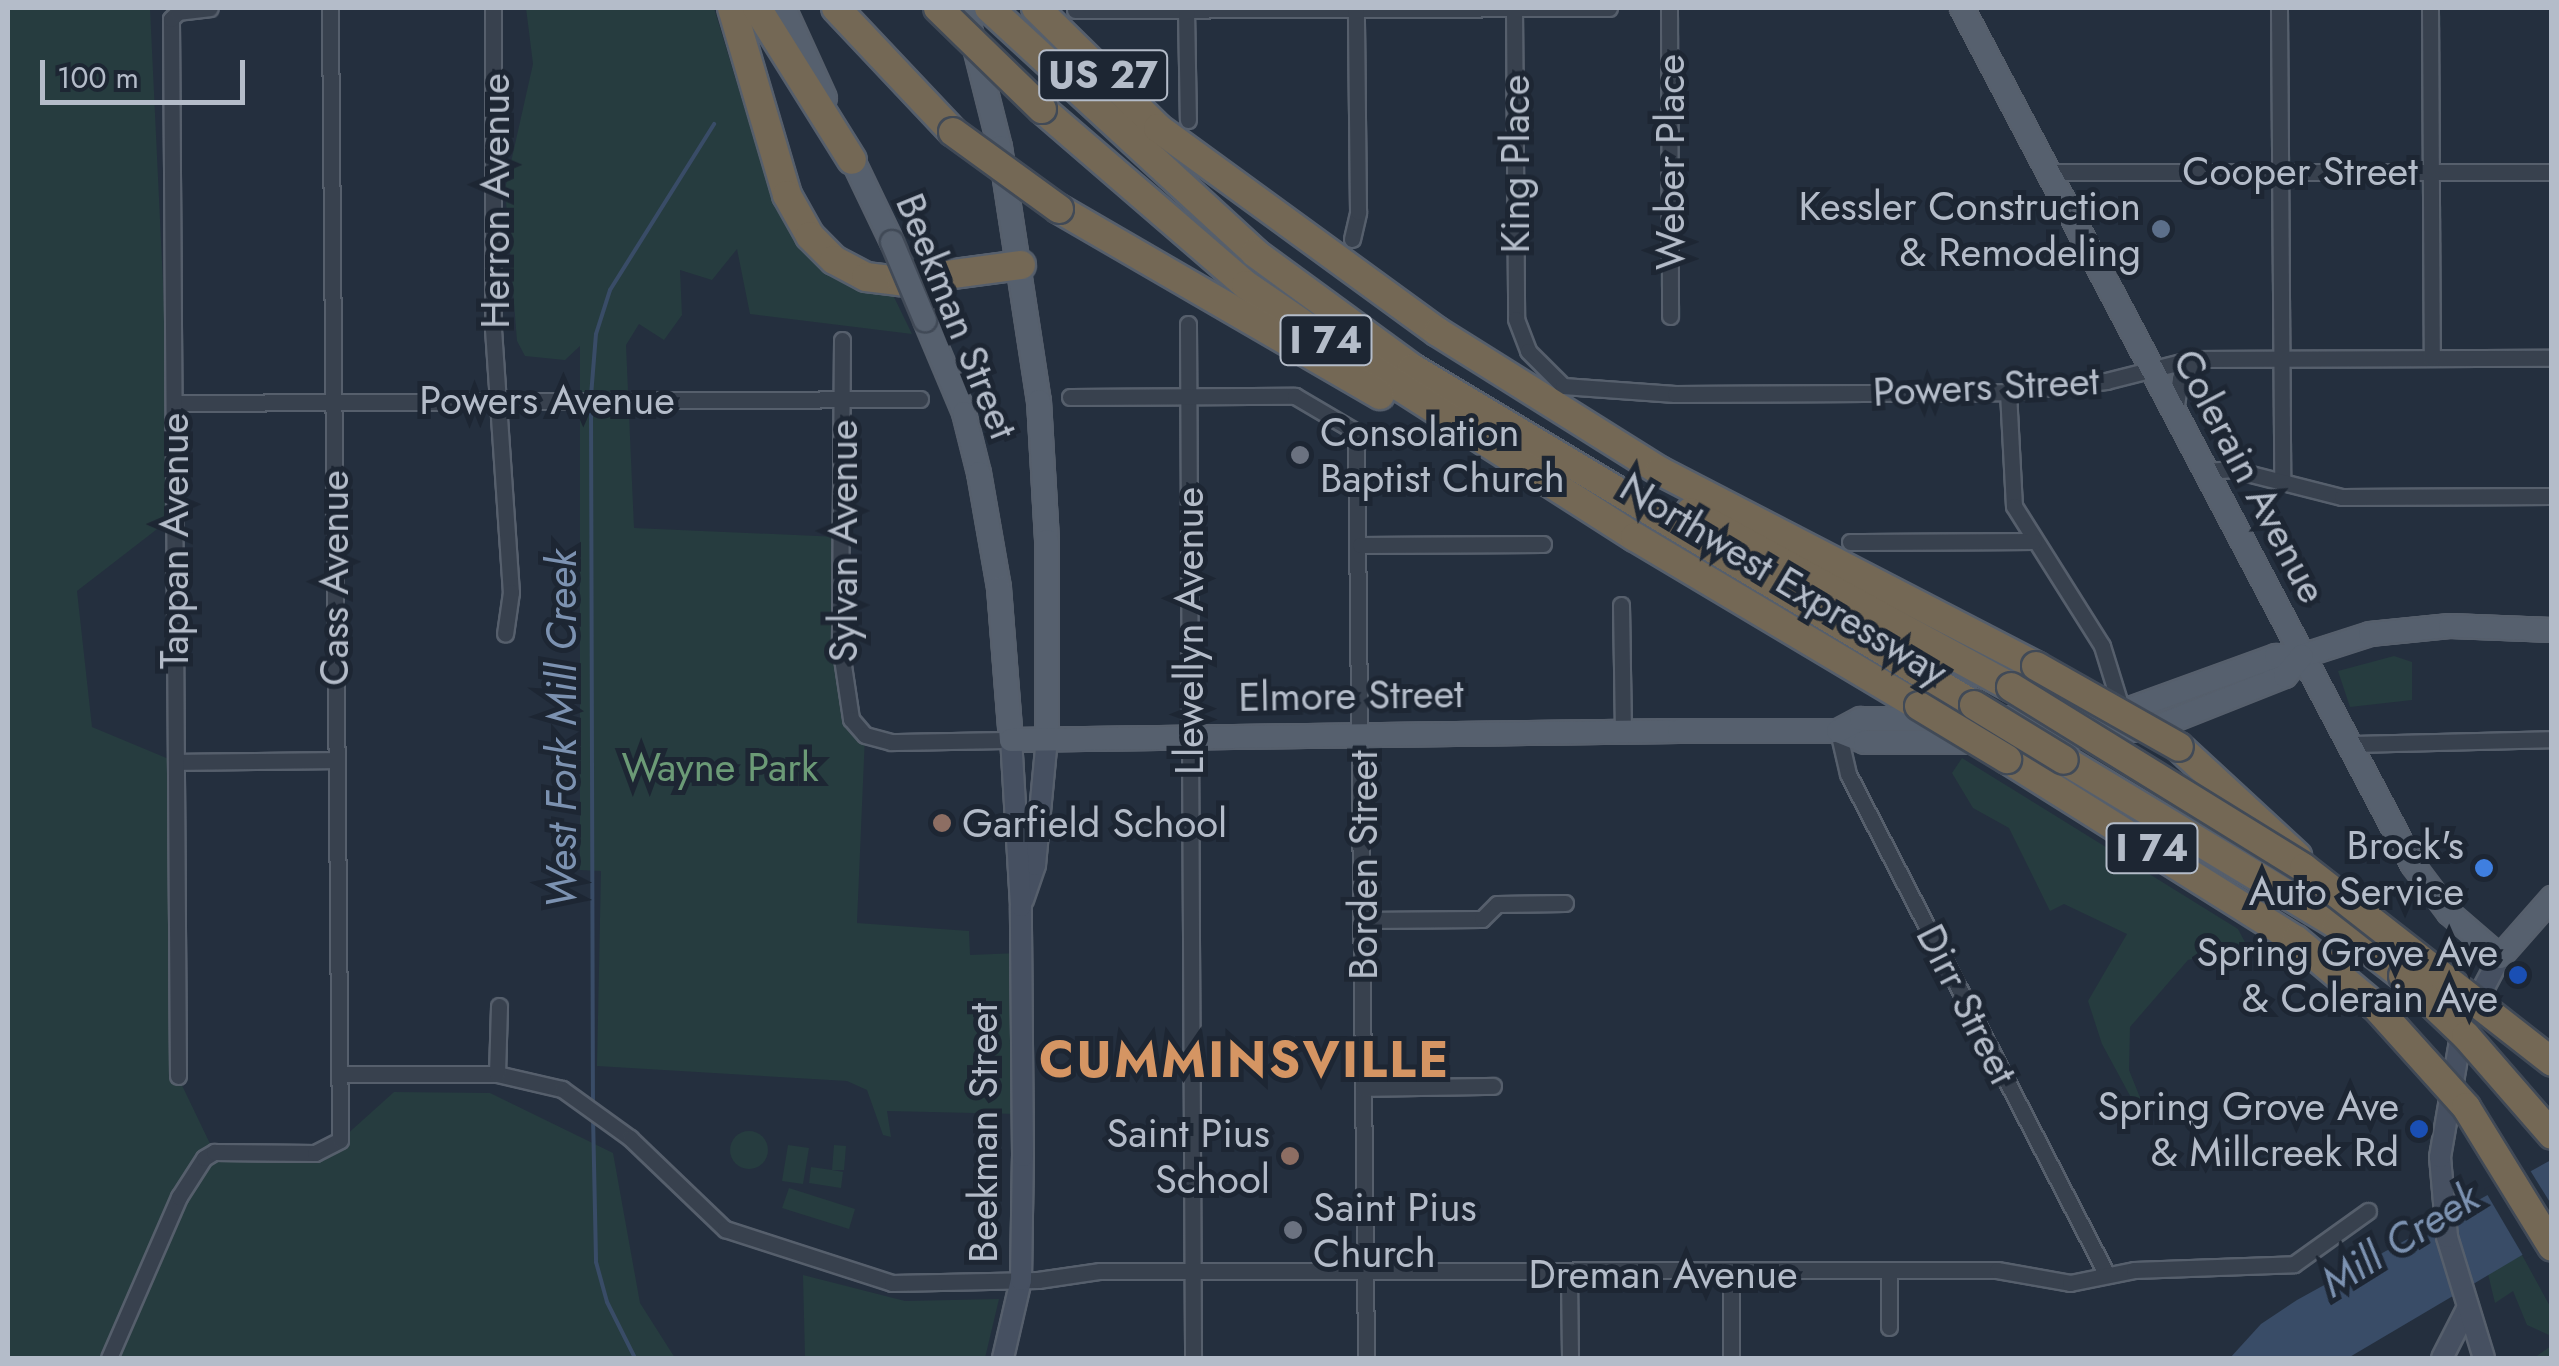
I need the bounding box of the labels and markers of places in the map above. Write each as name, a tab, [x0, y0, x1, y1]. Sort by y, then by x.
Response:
place label: Kessler Construction & Remodeling	[1799, 182, 2141, 276]
marker: Kessler Construction & Remodeling	[2150, 218, 2172, 240]
place label: Consolation Baptist Church	[1320, 408, 1565, 502]
marker: Consolation Baptist Church	[1289, 444, 1311, 466]
place label: Garfield School	[962, 799, 1227, 847]
marker: Garfield School	[931, 812, 953, 834]
place label: Brock's Auto Service	[2249, 821, 2464, 915]
marker: Brock's Auto Service	[2473, 857, 2495, 879]
place label: Spring Grove Ave & Colerain Ave	[2196, 928, 2498, 1022]
marker: Spring Grove Ave & Colerain Ave	[2507, 964, 2529, 986]
place label: Spring Grove Ave & Millcreek Rd	[2097, 1082, 2399, 1176]
place label: Saint Pius School	[1106, 1109, 1270, 1203]
marker: Spring Grove Ave & Millcreek Rd	[2408, 1118, 2430, 1140]
marker: Saint Pius School	[1279, 1145, 1301, 1167]
place label: Saint Pius Church	[1313, 1183, 1477, 1277]
marker: Saint Pius Church	[1282, 1219, 1304, 1241]

